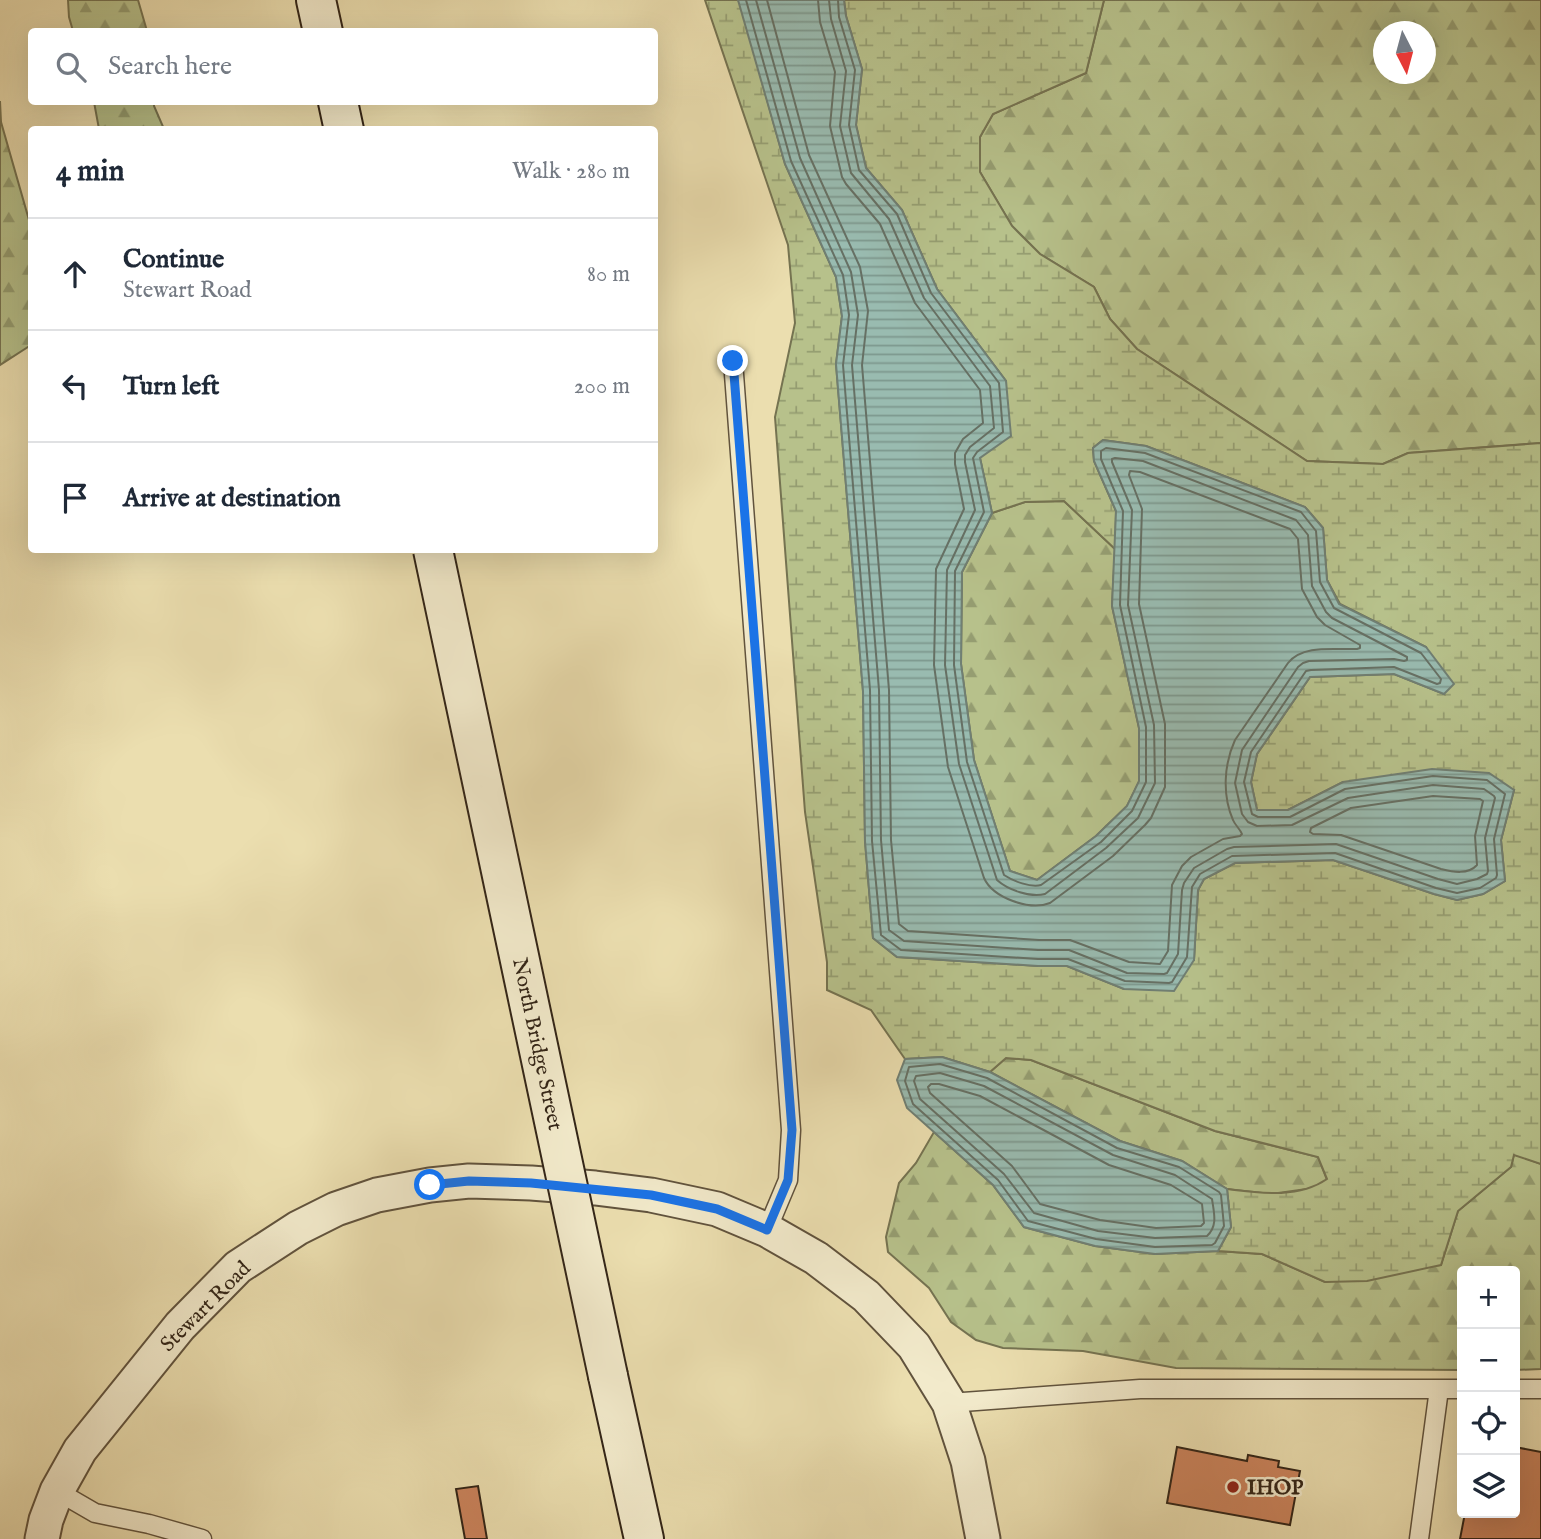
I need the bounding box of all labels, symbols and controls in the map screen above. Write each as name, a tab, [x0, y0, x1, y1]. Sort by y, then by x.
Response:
north arrow	[1373, 21, 1436, 84]
search box	[28, 28, 658, 105]
icon: search	[52, 48, 90, 86]
text: Search here	[108, 50, 232, 83]
text: 4 min	[56, 153, 124, 191]
text: Walk · 280 m	[512, 157, 630, 186]
text: Continue	[123, 243, 224, 276]
icon: ahead	[56, 255, 94, 293]
text: 80 m	[587, 260, 630, 289]
text: Stewart Road	[123, 276, 252, 305]
route end	[717, 345, 748, 376]
icon: left	[56, 367, 94, 405]
text: Turn left	[123, 370, 220, 403]
text: 200 m	[574, 372, 630, 401]
icon: arrive	[56, 479, 94, 517]
text: Arrive at destination	[123, 482, 341, 515]
street label: North Bridge Street	[505, 956, 568, 1133]
route start	[414, 1169, 445, 1200]
street label: Stewart Road	[155, 1255, 258, 1358]
map controls	[1457, 1266, 1520, 1518]
button: +	[1457, 1266, 1520, 1329]
button: −	[1457, 1329, 1520, 1392]
button: locate	[1457, 1392, 1520, 1455]
button: layers	[1457, 1455, 1520, 1518]
place label: IHOP	[1247, 1475, 1304, 1502]
marker: IHOP	[1225, 1479, 1241, 1495]

